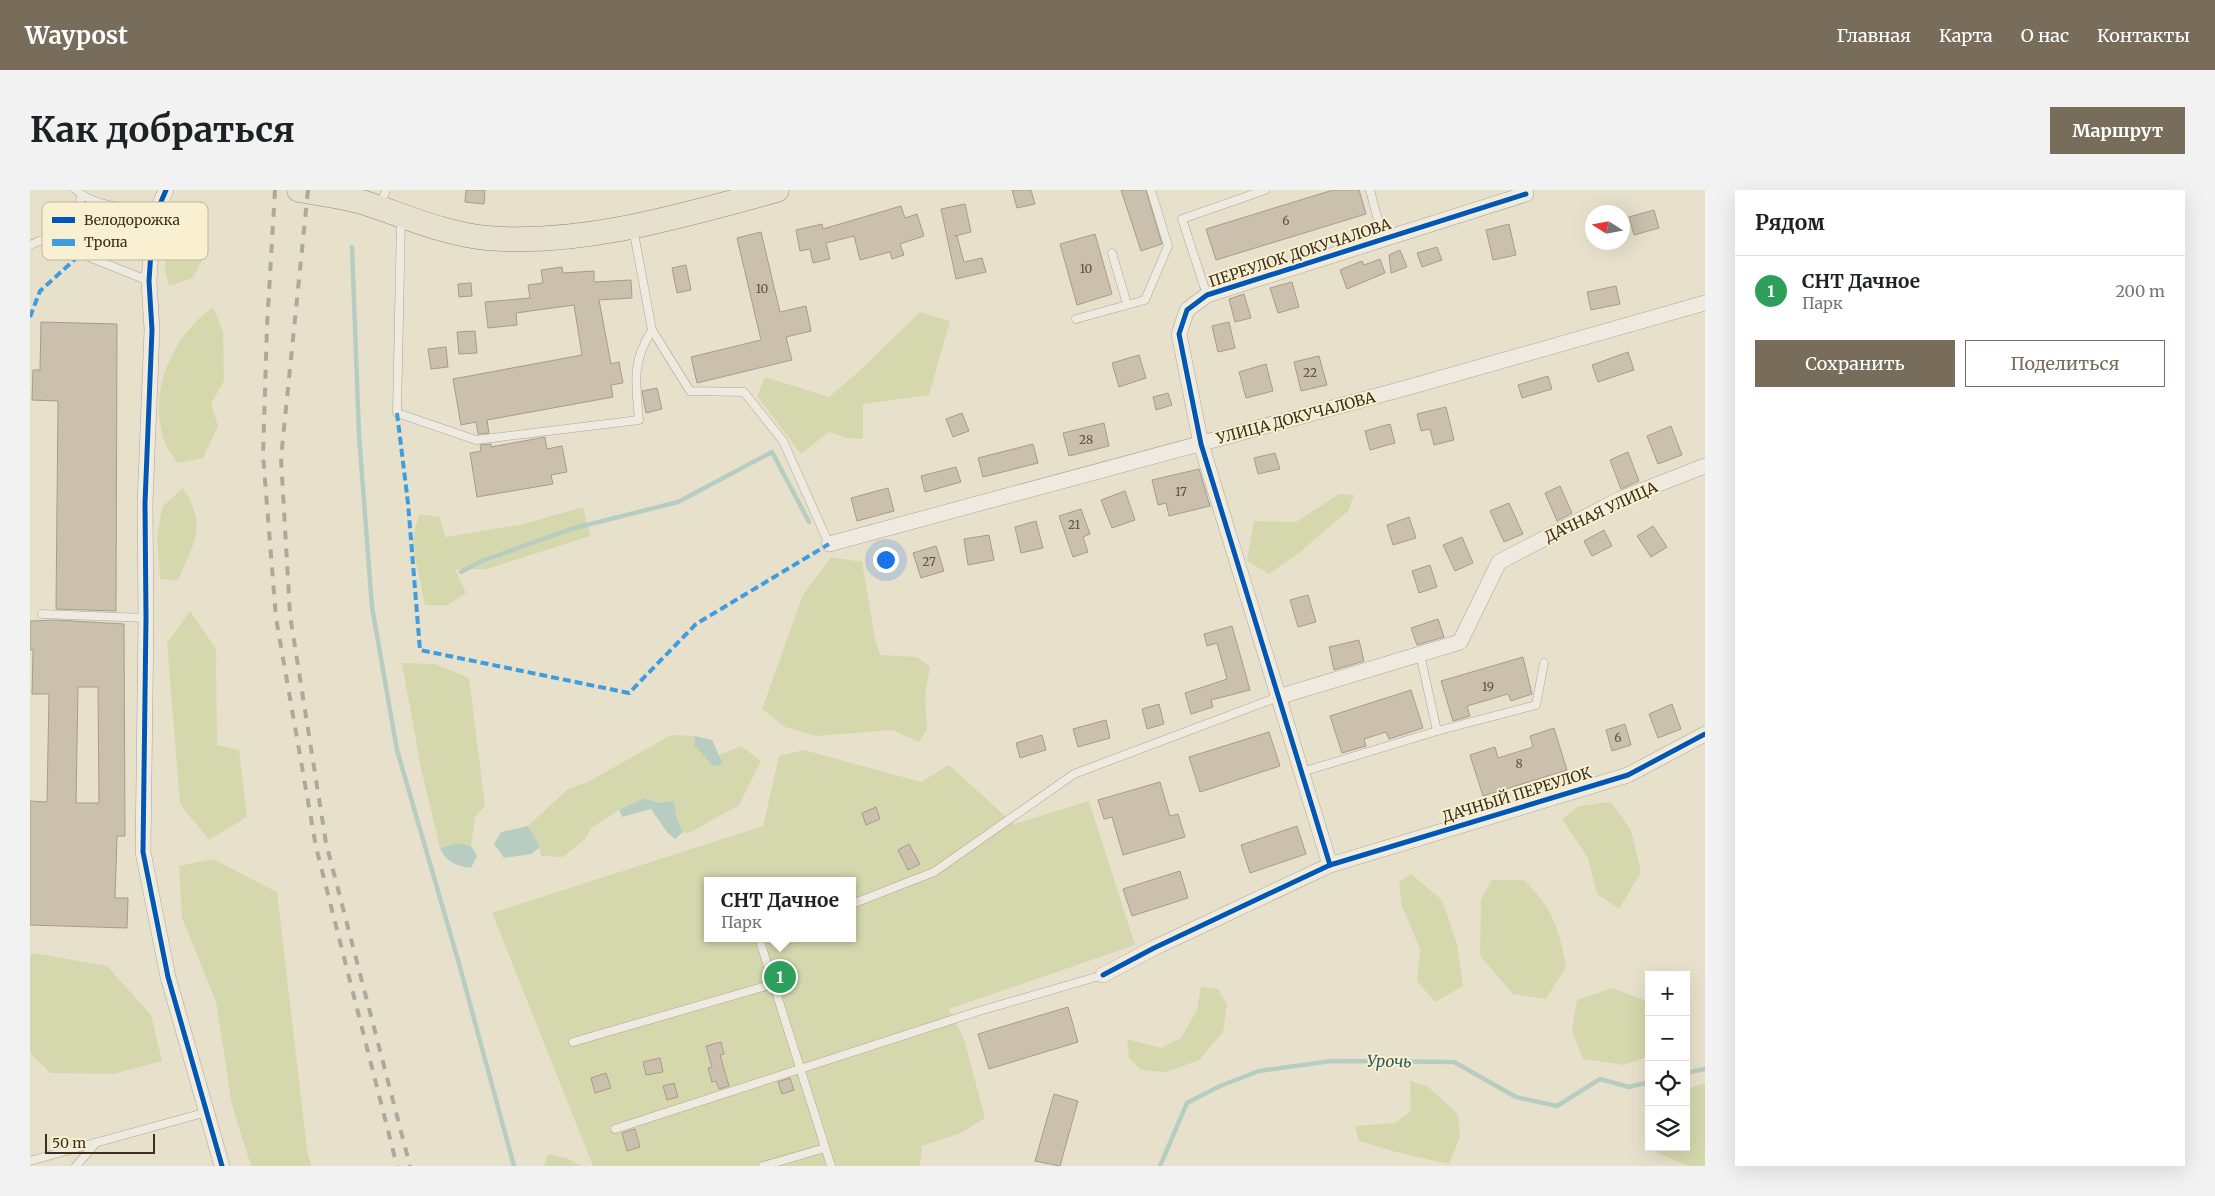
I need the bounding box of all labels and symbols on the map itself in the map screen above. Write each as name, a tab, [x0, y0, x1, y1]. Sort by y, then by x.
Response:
legend	[42, 202, 208, 260]
north arrow	[1585, 205, 1630, 250]
text: Велодорожка	[84, 211, 180, 229]
house number: 6	[1282, 213, 1290, 228]
street label: ПЕРЕУЛОК ДОКУЧАЛОВА	[1206, 214, 1394, 291]
text: Тропа	[84, 233, 128, 251]
house number: 10	[1080, 261, 1093, 276]
house number: 10	[756, 281, 769, 296]
house number: 22	[1303, 365, 1317, 380]
street label: УЛИЦА ДОКУЧАЛОВА	[1214, 387, 1378, 448]
house number: 28	[1079, 432, 1093, 447]
street label: ДАЧНАЯ УЛИЦА	[1541, 477, 1661, 546]
house number: 17	[1175, 484, 1187, 499]
house number: 21	[1068, 517, 1081, 532]
your location	[873, 547, 899, 573]
house number: 27	[922, 554, 936, 569]
house number: 19	[1482, 679, 1494, 694]
house number: 6	[1614, 730, 1622, 745]
house number: 8	[1515, 756, 1523, 771]
street label: ДАЧНЫЙ ПЕРЕУЛОК	[1440, 762, 1594, 826]
pin: 1	[764, 958, 796, 996]
water label: Урочь	[1366, 1051, 1412, 1071]
scale bar	[45, 1131, 155, 1154]

